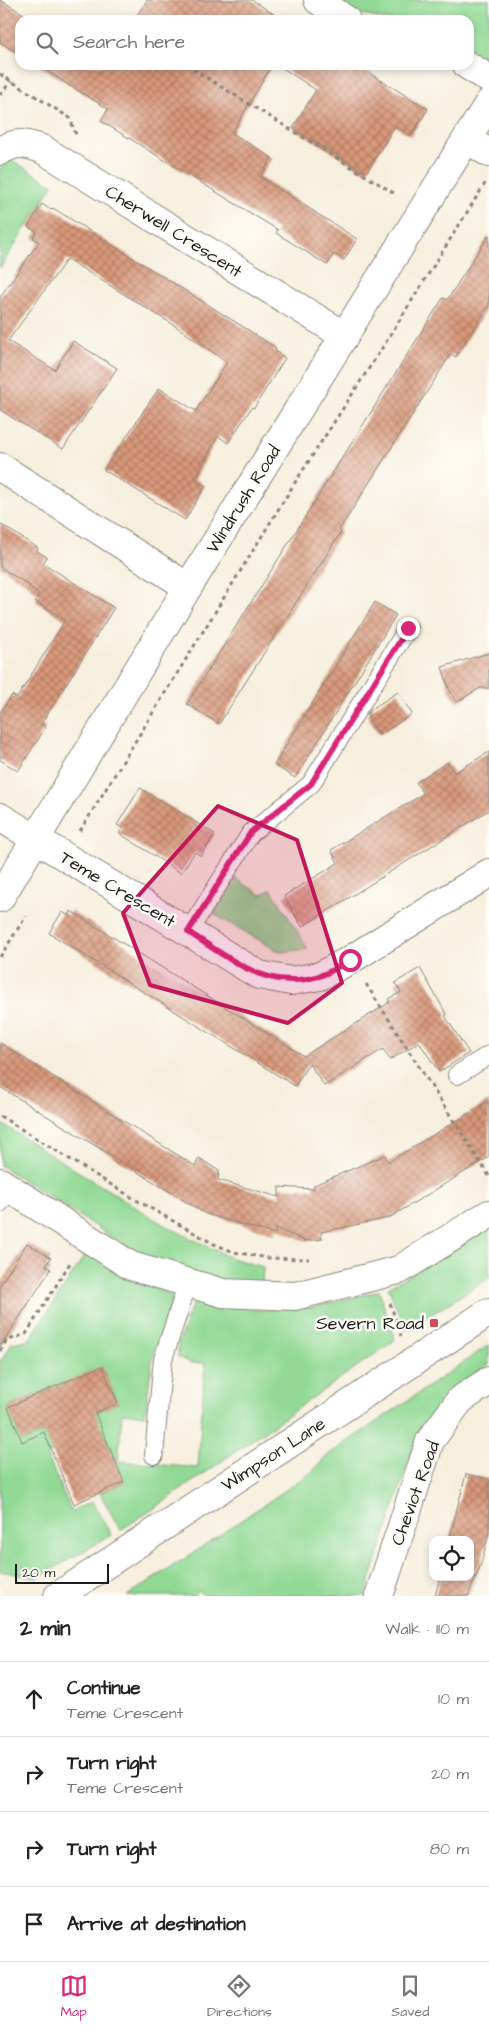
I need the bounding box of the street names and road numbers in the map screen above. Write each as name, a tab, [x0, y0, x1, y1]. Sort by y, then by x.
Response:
street label: Cherwell Crescent	[100, 179, 248, 284]
street label: Windrush Road	[200, 440, 287, 558]
street label: Teme Crescent	[55, 845, 181, 934]
street label: Wimpson Lane	[216, 1411, 330, 1497]
street label: Cheviot Road	[385, 1437, 446, 1549]

